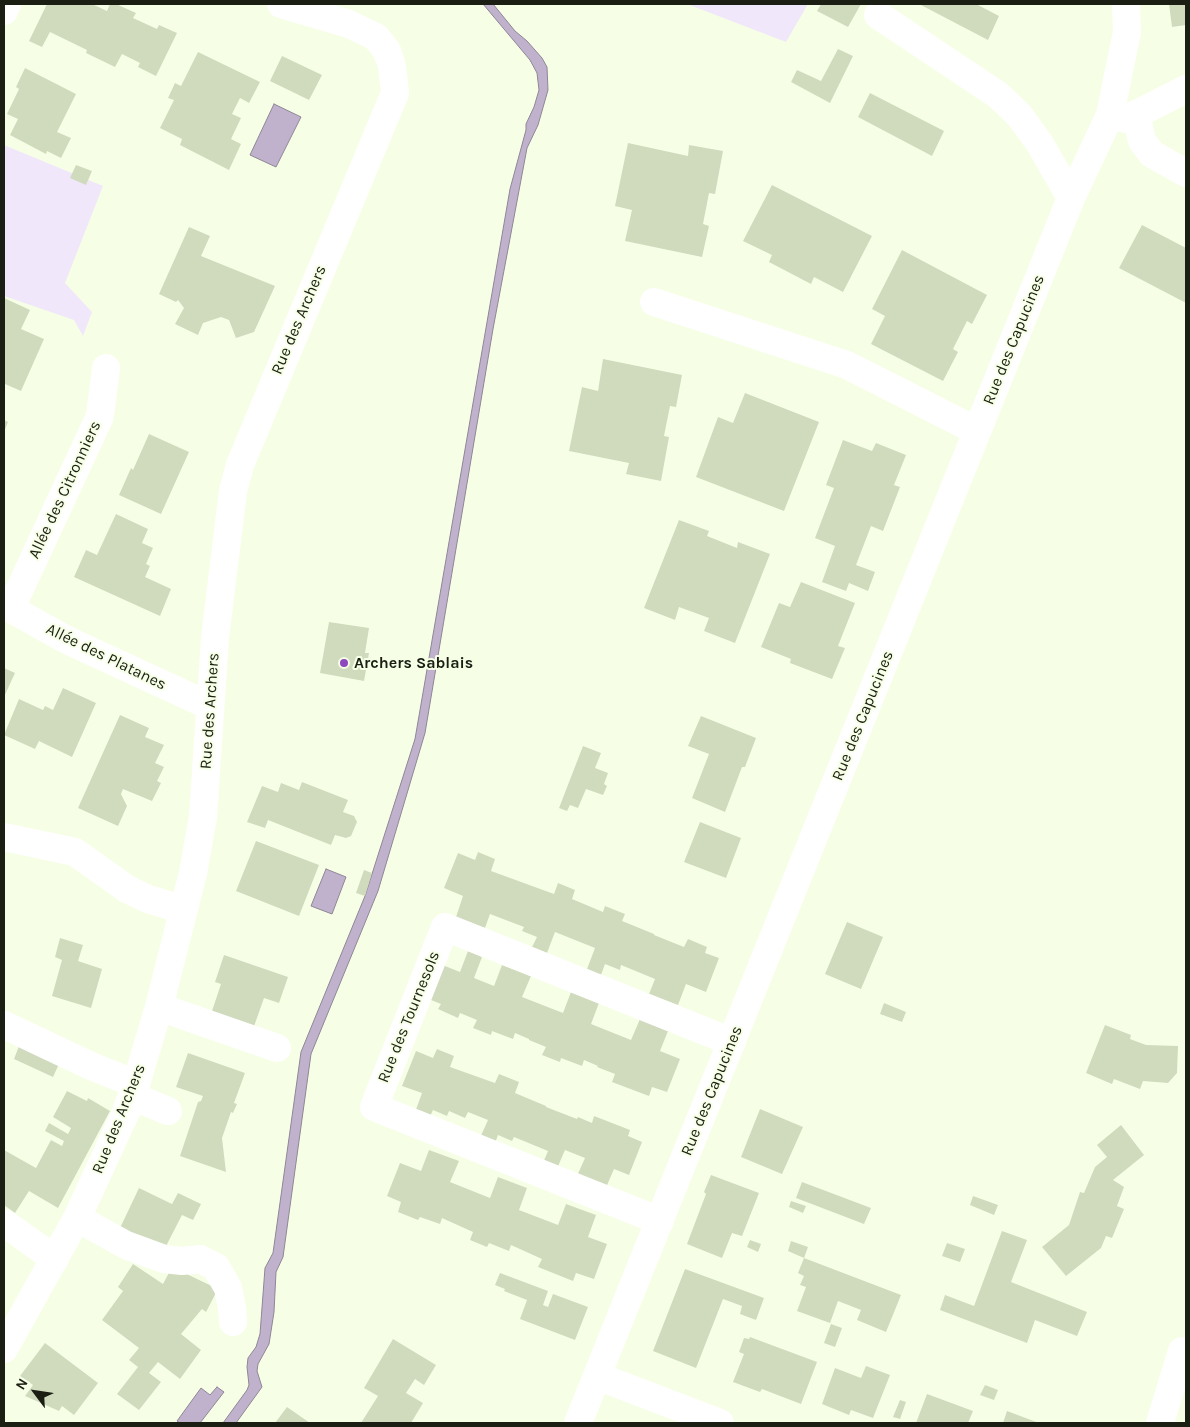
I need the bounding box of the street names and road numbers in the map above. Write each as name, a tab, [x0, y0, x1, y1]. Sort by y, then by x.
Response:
street label: Rue des Archers	[267, 263, 331, 377]
street label: Rue des Capucines	[979, 272, 1049, 408]
street label: Allée des Citronniers	[25, 418, 105, 562]
street label: Allée des Platanes	[43, 620, 169, 694]
street label: Rue des Capucines	[828, 648, 898, 784]
street label: Rue des Archers	[196, 652, 224, 770]
street label: Rue des Tournesols	[374, 948, 444, 1086]
street label: Rue des Capucines	[677, 1023, 747, 1159]
street label: Rue des Archers	[88, 1061, 150, 1177]

